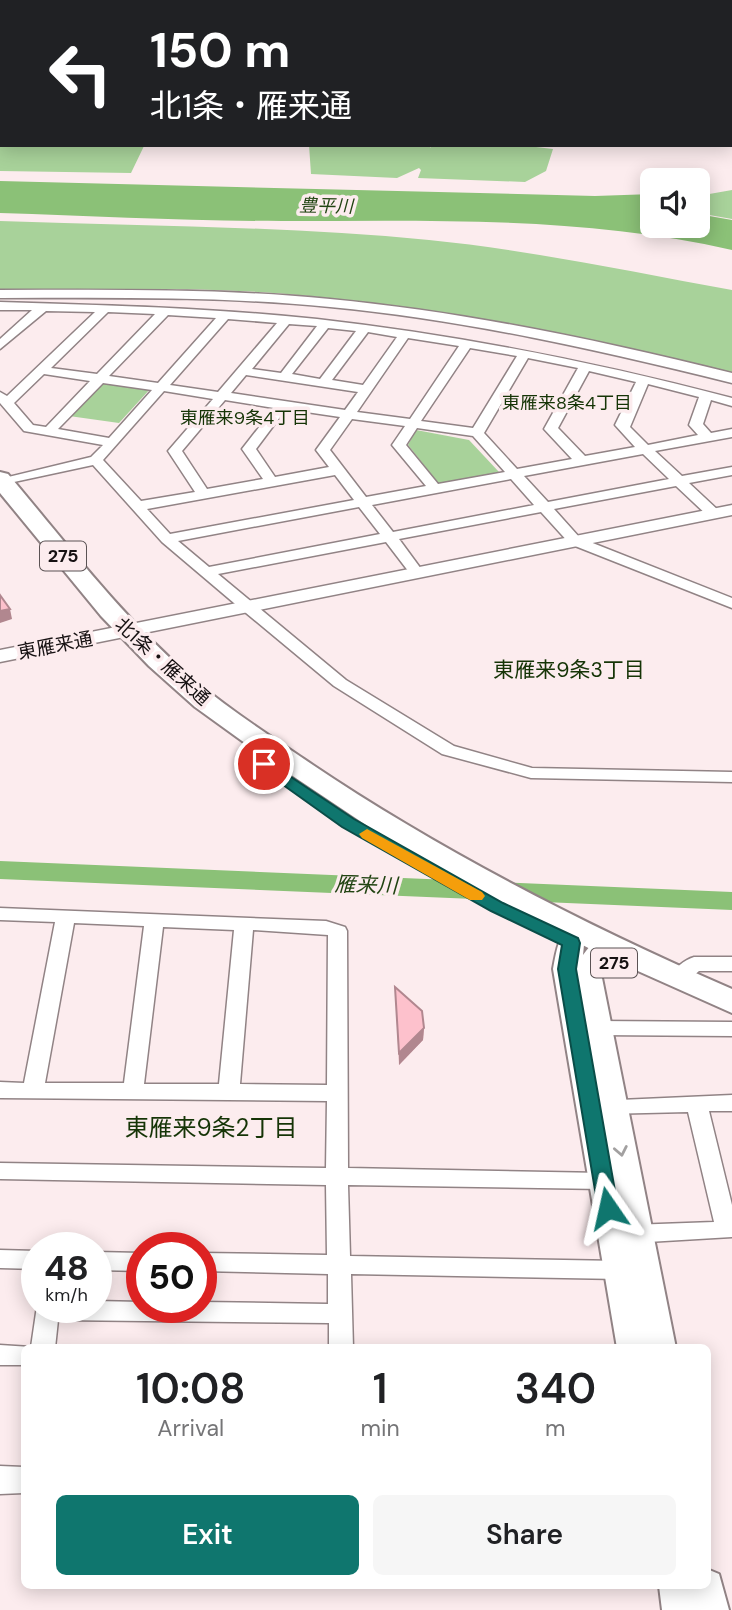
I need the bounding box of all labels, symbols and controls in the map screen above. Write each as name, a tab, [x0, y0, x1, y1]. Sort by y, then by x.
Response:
text: 150 m	[150, 18, 290, 82]
icon: left	[35, 28, 126, 119]
text: 北1条・雁来通	[150, 85, 352, 127]
map controls	[640, 168, 710, 238]
button: sound	[640, 168, 710, 238]
water label: 豊平川	[299, 194, 355, 219]
district label: 東雁来8条4丁目	[502, 391, 632, 415]
district label: 東雁来9条4丁目	[180, 406, 310, 430]
road number: 275	[40, 542, 86, 570]
street label: 北1条・雁来通	[110, 612, 216, 711]
street label: 東雁来通	[15, 626, 95, 665]
district label: 東雁来9条3丁目	[493, 656, 645, 684]
pin	[234, 734, 294, 794]
icon: arrive	[245, 745, 283, 783]
water label: 雁来川	[334, 870, 400, 900]
road number: 275	[591, 948, 637, 978]
district label: 東雁来9条2丁目	[125, 1112, 297, 1143]
one-way arrow	[613, 1145, 628, 1157]
position arrow	[571, 1171, 645, 1245]
speed limit sign: 50	[126, 1232, 217, 1323]
text: 48	[44, 1245, 89, 1291]
text: km/h	[45, 1283, 88, 1307]
text: 10:08	[136, 1361, 246, 1416]
text: 1	[373, 1361, 387, 1416]
text: 340	[515, 1361, 596, 1416]
text: Arrival	[157, 1413, 224, 1443]
text: min	[361, 1413, 400, 1443]
text: m	[545, 1413, 566, 1443]
button: Exit	[56, 1495, 359, 1575]
button: Share	[373, 1495, 676, 1575]

